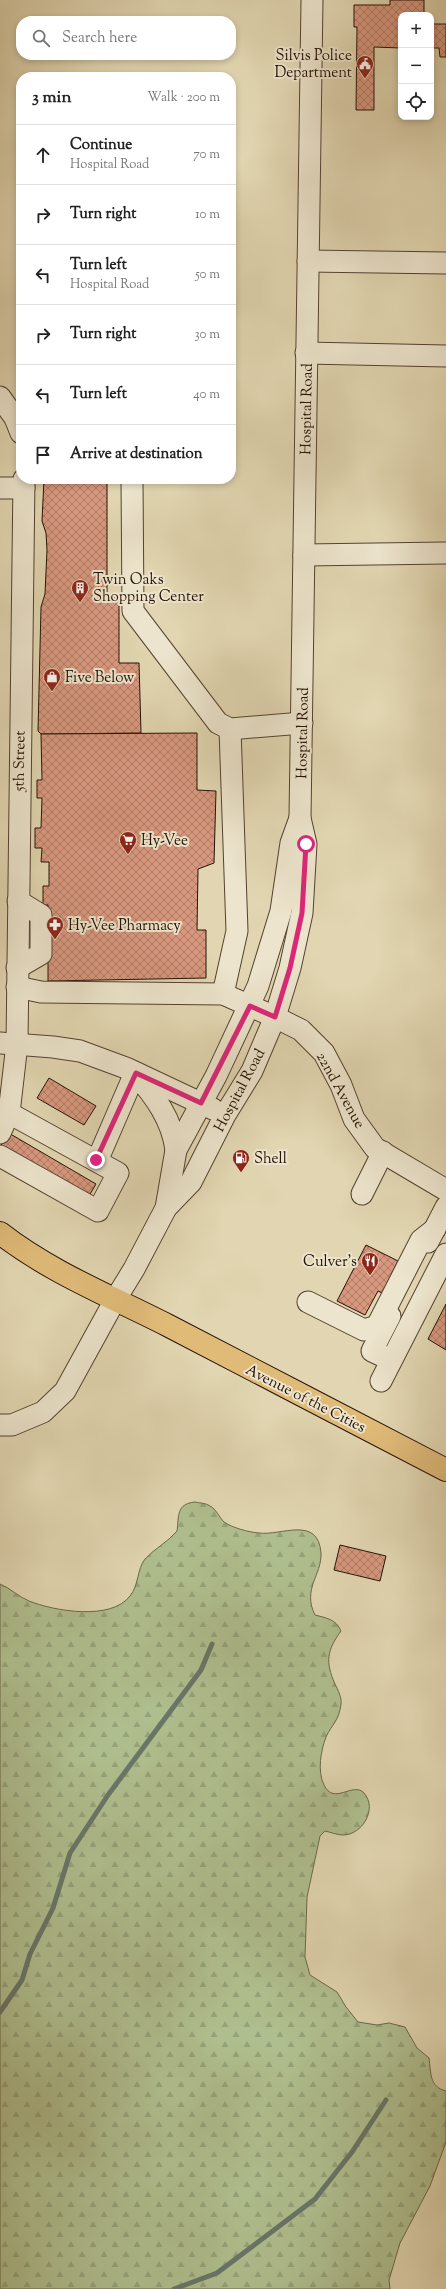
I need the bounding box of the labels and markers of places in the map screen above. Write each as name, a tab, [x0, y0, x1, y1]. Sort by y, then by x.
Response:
place label: Silvis Police Department	[274, 46, 352, 84]
public building icon: Silvis Police Department	[355, 54, 375, 79]
place label: Twin Oaks Shopping Center	[93, 570, 204, 608]
building icon: Twin Oaks Shopping Center	[70, 578, 90, 603]
shop icon: Five Below	[42, 667, 62, 692]
place label: Five Below	[65, 668, 134, 689]
supermarket icon: Hy-Vee	[118, 830, 138, 855]
place label: Hy-Vee	[141, 831, 188, 852]
pharmacy icon: Hy-Vee Pharmacy	[45, 915, 65, 940]
place label: Hy-Vee Pharmacy	[68, 916, 181, 937]
fuel station icon: Shell	[231, 1148, 251, 1173]
place label: Shell	[254, 1149, 287, 1170]
restaurant icon: Culver's	[360, 1251, 380, 1276]
place label: Culver's	[303, 1252, 357, 1273]

